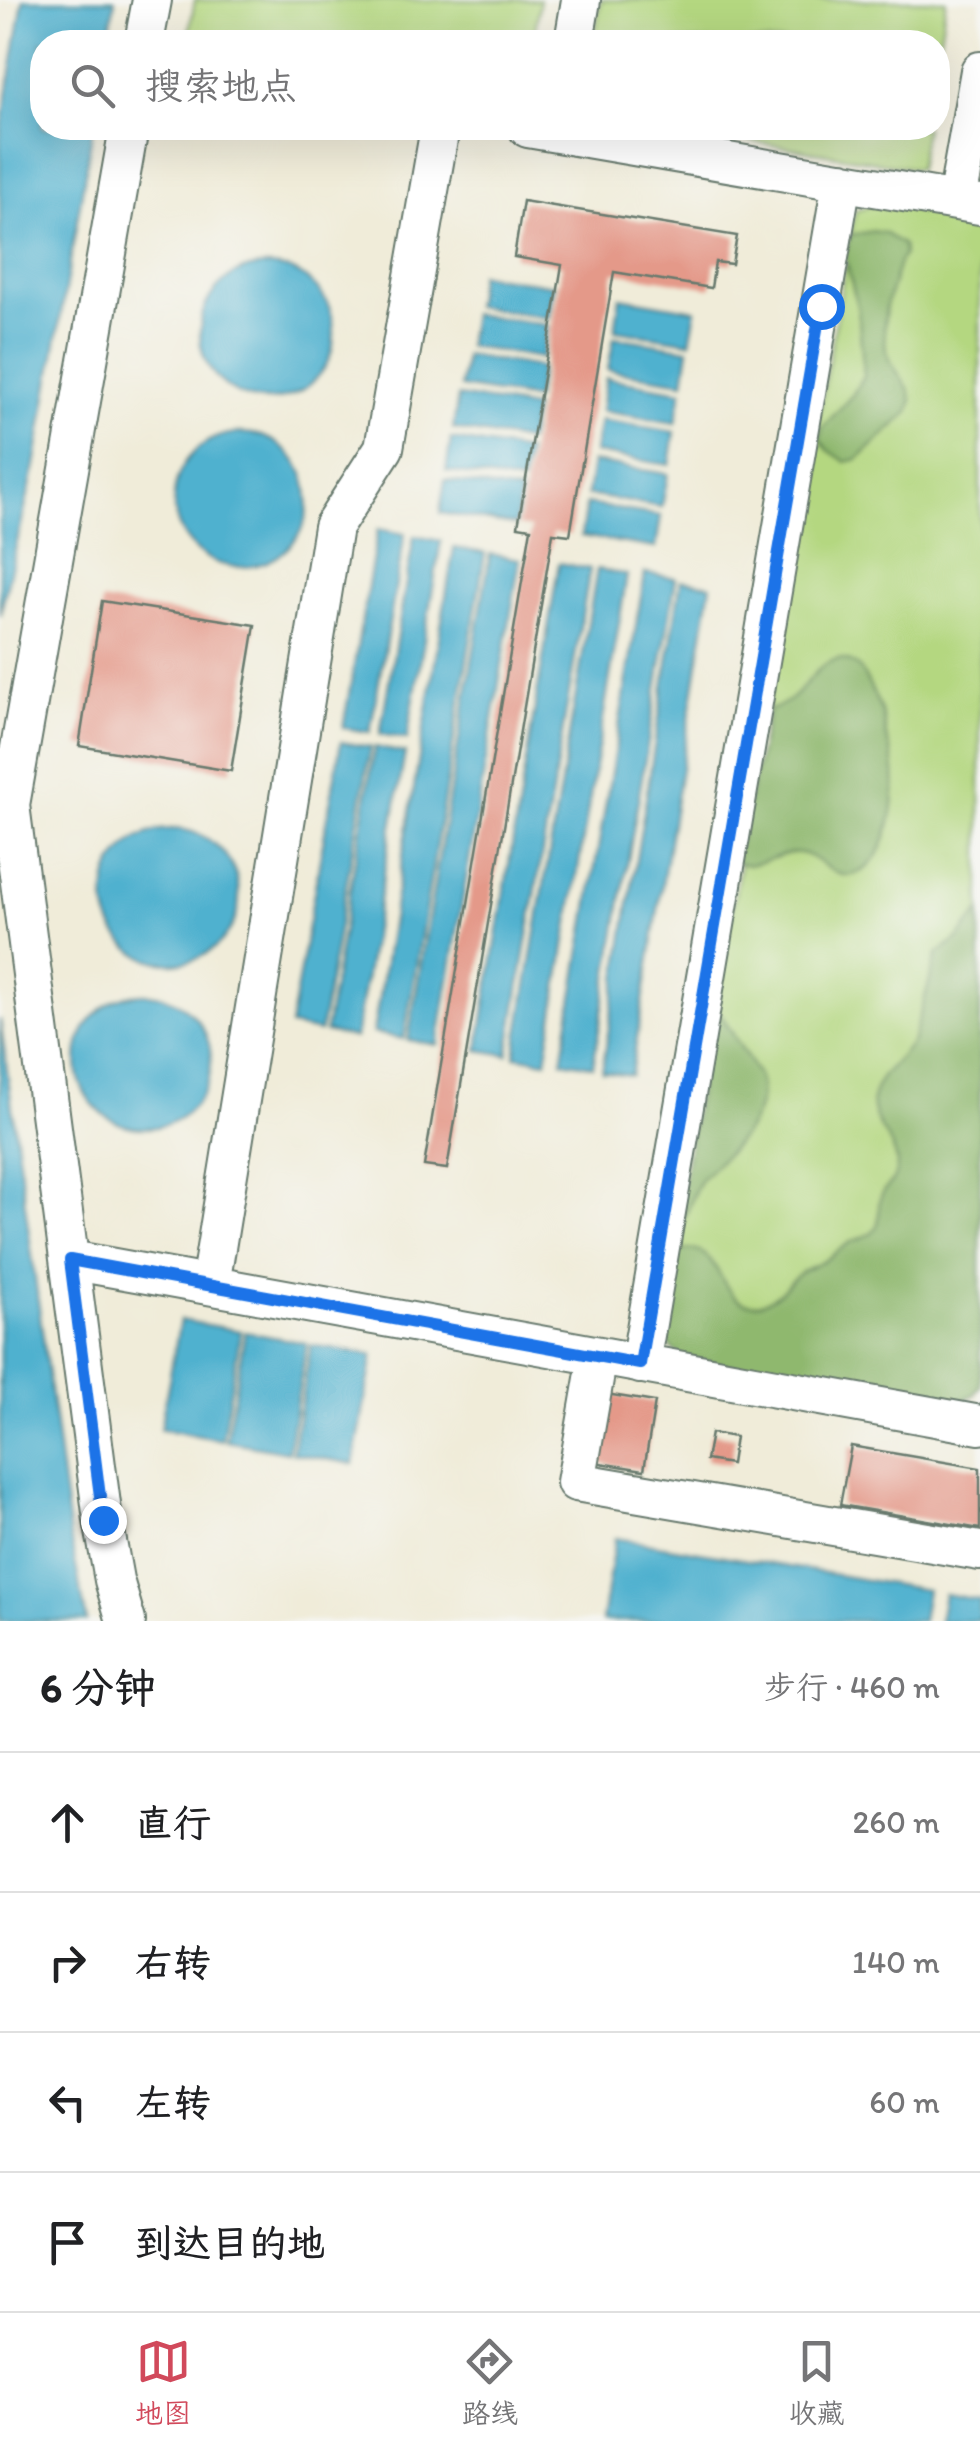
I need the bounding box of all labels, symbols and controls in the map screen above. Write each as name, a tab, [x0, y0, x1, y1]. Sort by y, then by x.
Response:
search box	[30, 30, 950, 140]
icon: search	[65, 58, 120, 113]
text: 搜索地点	[145, 63, 297, 109]
route start	[799, 284, 845, 330]
route end	[81, 1498, 127, 1544]
text: 6 分钟	[40, 1662, 156, 1713]
text: 步行 · 460 m	[764, 1668, 940, 1706]
icon: ahead	[40, 1795, 95, 1850]
text: 直行	[135, 1800, 211, 1846]
text: 260 m	[852, 1803, 940, 1841]
icon: right	[40, 1935, 95, 1990]
text: 右转	[135, 1940, 211, 1986]
text: 140 m	[852, 1943, 940, 1981]
icon: left	[40, 2075, 95, 2130]
text: 左转	[135, 2080, 211, 2126]
text: 60 m	[869, 2083, 940, 2121]
icon: arrive	[40, 2215, 95, 2270]
text: 到达目的地	[135, 2220, 325, 2266]
tab: 地图	[135, 2334, 191, 2431]
tab: 路线	[462, 2334, 518, 2431]
tab: 收藏	[789, 2334, 845, 2431]

